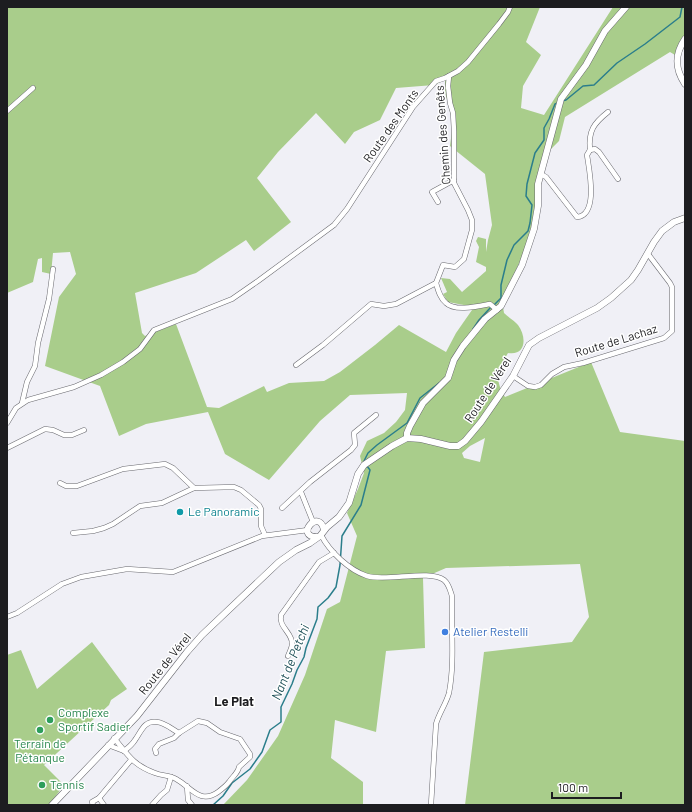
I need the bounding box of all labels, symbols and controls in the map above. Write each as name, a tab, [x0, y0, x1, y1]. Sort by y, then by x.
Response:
street label: Chemin des Genêts	[432, 85, 452, 185]
street label: Route des Monts	[360, 86, 421, 165]
street label: Route de Lachaz	[573, 321, 659, 359]
street label: Route de Vérel	[461, 354, 513, 425]
place label: Le Panoramic	[188, 504, 259, 518]
marker: Le Panoramic	[175, 507, 185, 517]
water label: Nant de Petchi	[268, 621, 313, 702]
place label: Atelier Restelli	[453, 624, 528, 638]
marker: Atelier Restelli	[440, 627, 450, 637]
street label: Route de Vérel	[135, 630, 193, 697]
district label: Le Plat	[214, 693, 254, 709]
place label: Complexe Sportif Sadier	[58, 705, 131, 733]
marker: Complexe Sportif Sadier	[45, 715, 55, 725]
marker: Terrain de Pétanque	[35, 725, 45, 735]
place label: Terrain de Pétanque	[14, 736, 66, 764]
scale bar	[552, 774, 621, 800]
place label: Tennis	[50, 777, 84, 791]
marker: Tennis	[37, 780, 47, 790]
text: 100 m	[558, 780, 588, 794]

